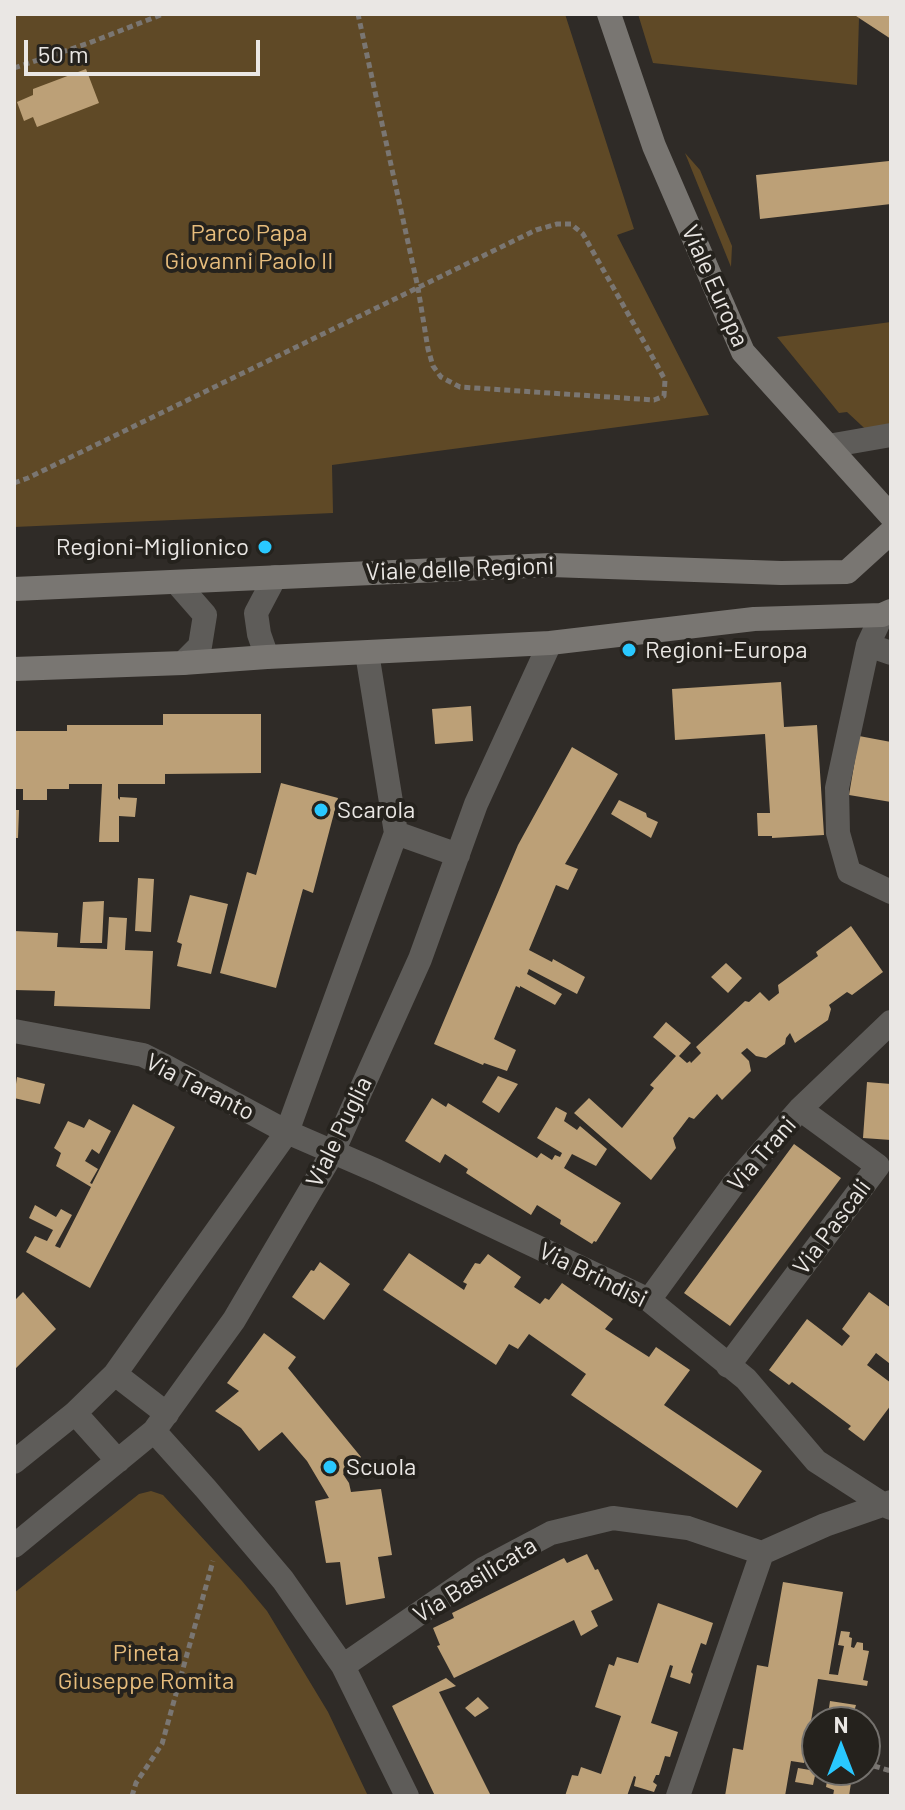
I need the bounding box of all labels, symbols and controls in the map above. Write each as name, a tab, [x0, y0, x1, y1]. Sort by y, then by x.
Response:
scale bar	[28, 24, 264, 74]
text: 50 m	[38, 39, 89, 68]
park label: Parco Papa Giovanni Paolo II	[165, 219, 333, 275]
street label: Viale Europa	[675, 221, 755, 351]
place label: Regioni-Miglionico	[56, 533, 249, 561]
marker: Regioni-Miglionico	[256, 538, 274, 556]
street label: Viale delle Regioni	[365, 551, 555, 587]
place label: Regioni-Europa	[645, 636, 808, 664]
marker: Regioni-Europa	[620, 641, 638, 659]
place label: Scarola	[337, 796, 415, 824]
marker: Scarola	[312, 801, 330, 819]
street label: Via Taranto	[141, 1047, 259, 1127]
street label: Viale Puglia	[300, 1072, 378, 1192]
street label: Via Trani	[722, 1111, 802, 1197]
street label: Via Pascali	[787, 1174, 877, 1280]
street label: Via Brindisi	[534, 1236, 652, 1314]
place label: Scuola	[346, 1453, 416, 1481]
marker: Scuola	[321, 1458, 339, 1476]
street label: Via Basilicata	[408, 1531, 542, 1629]
park label: Pineta Giuseppe Romita	[58, 1639, 234, 1695]
north arrow	[801, 1706, 881, 1786]
text: N	[834, 1711, 848, 1737]

